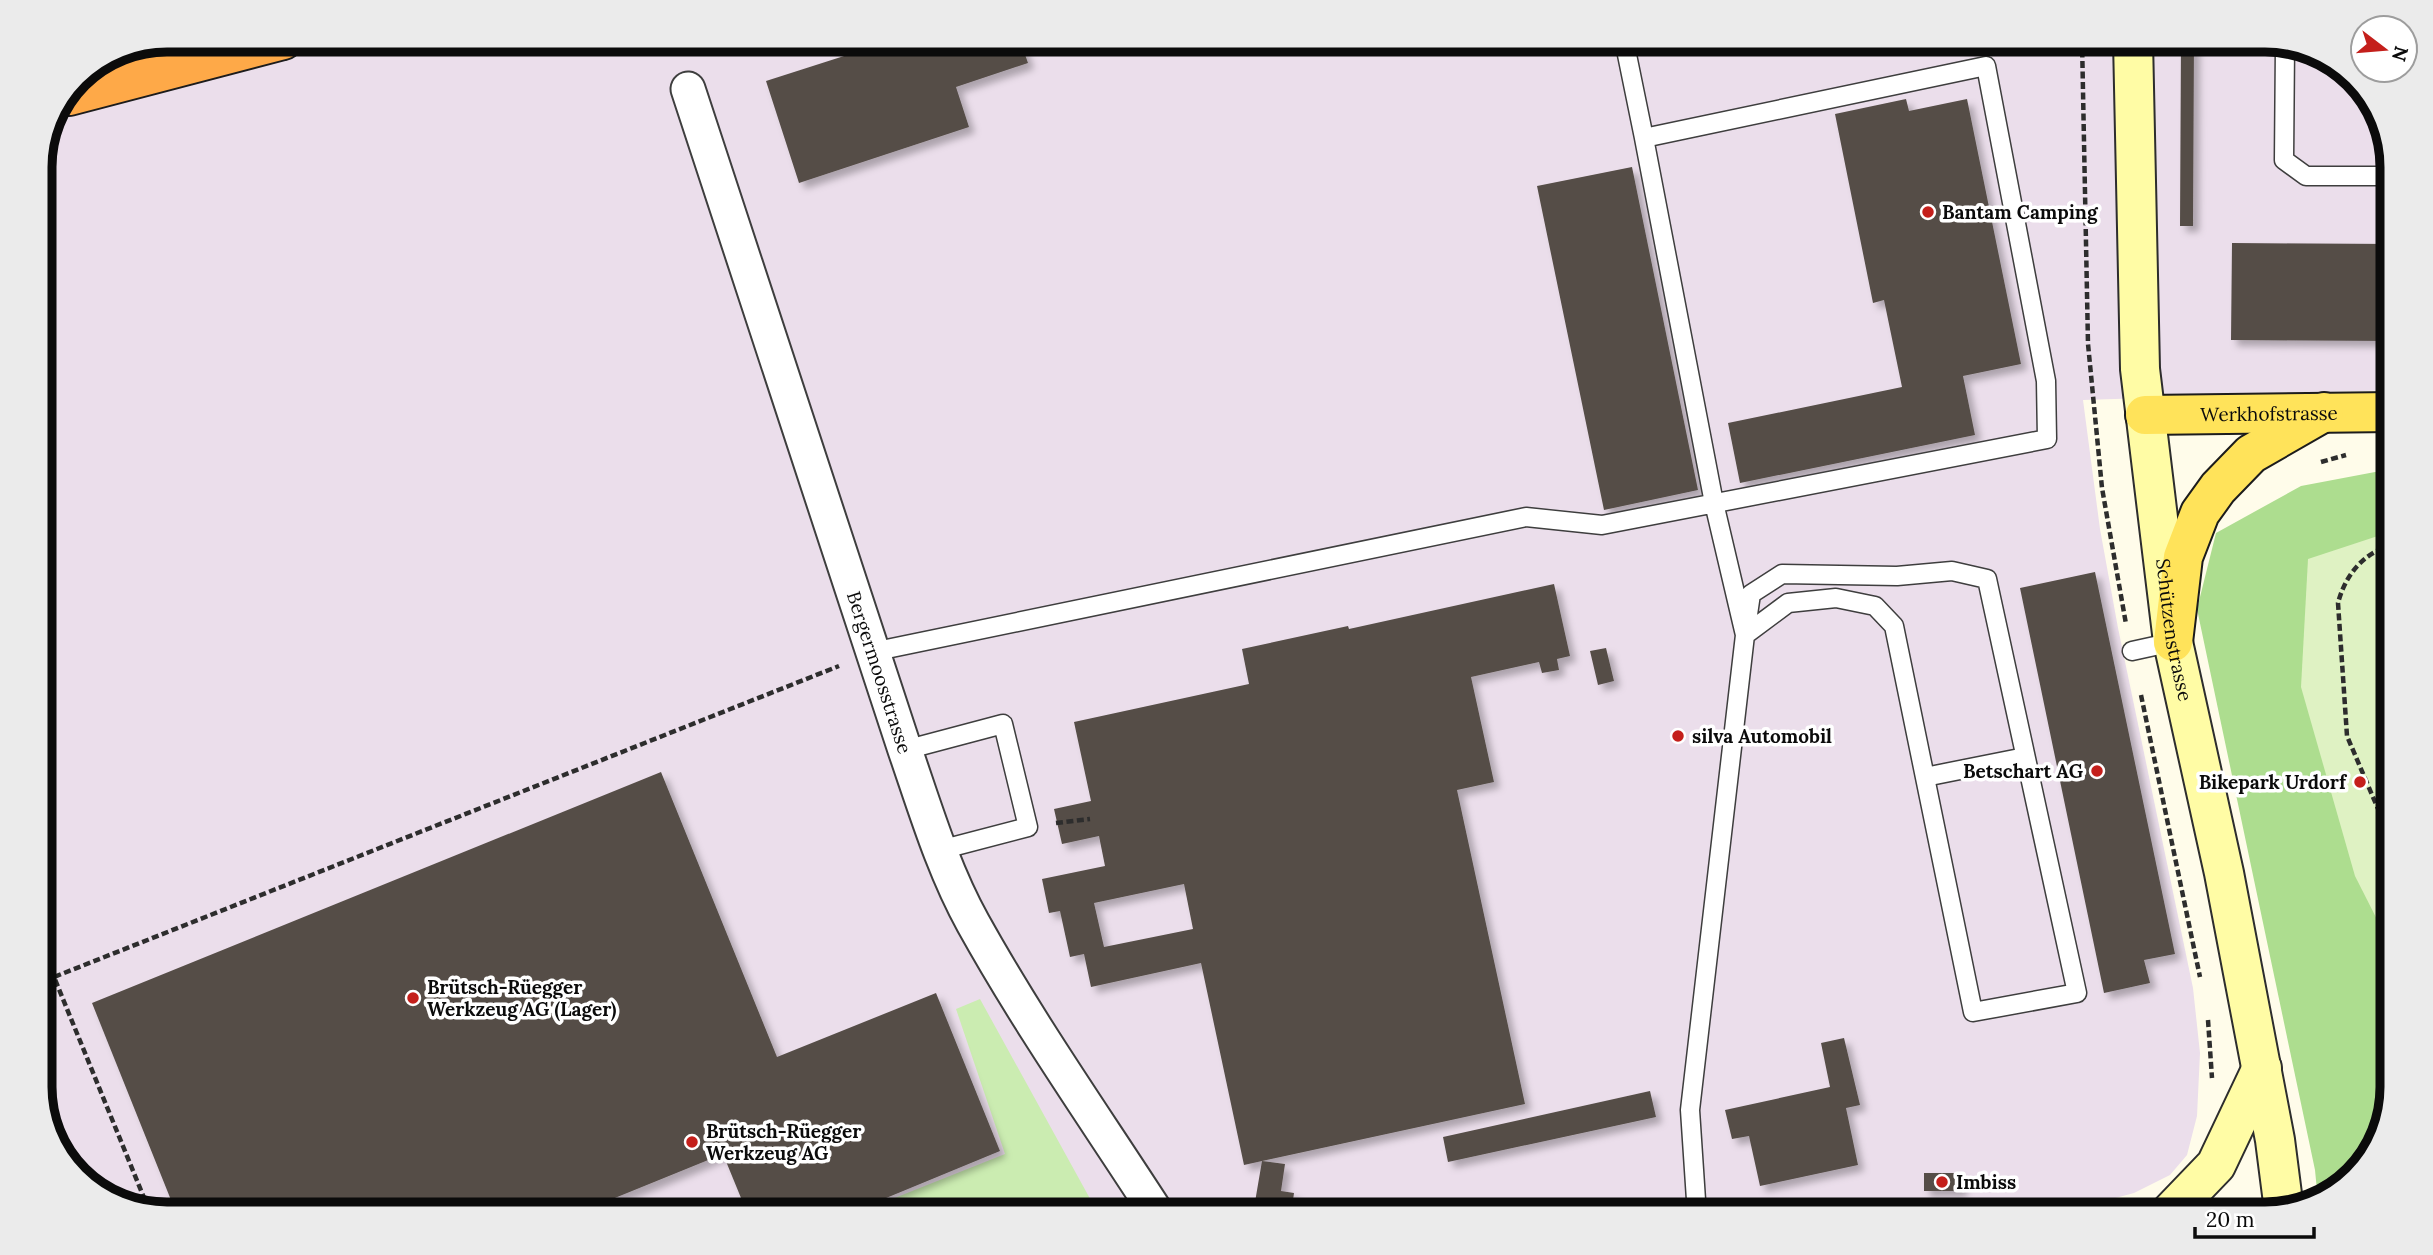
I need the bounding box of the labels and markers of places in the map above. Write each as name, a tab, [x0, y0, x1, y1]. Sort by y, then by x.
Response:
place label: Bantam Camping	[1942, 200, 2099, 224]
marker: Bantam Camping	[1920, 204, 1936, 220]
place label: silva Automobil	[1692, 724, 1832, 748]
marker: silva Automobil	[1670, 728, 1686, 744]
place label: Betschart AG	[1963, 759, 2083, 783]
marker: Betschart AG	[2089, 763, 2105, 779]
place label: Bikepark Urdorf	[2199, 770, 2348, 794]
marker: Bikepark Urdorf	[2352, 774, 2368, 790]
place label: Brütsch-Rüegger Werkzeug AG (Lager)	[427, 975, 617, 1022]
marker: Brütsch-Rüegger Werkzeug AG (Lager)	[405, 990, 421, 1006]
place label: Brütsch-Rüegger Werkzeug AG	[706, 1119, 861, 1165]
marker: Brütsch-Rüegger Werkzeug AG	[684, 1134, 700, 1150]
place label: Imbiss	[1956, 1170, 2016, 1194]
marker: Imbiss	[1934, 1174, 1950, 1190]

